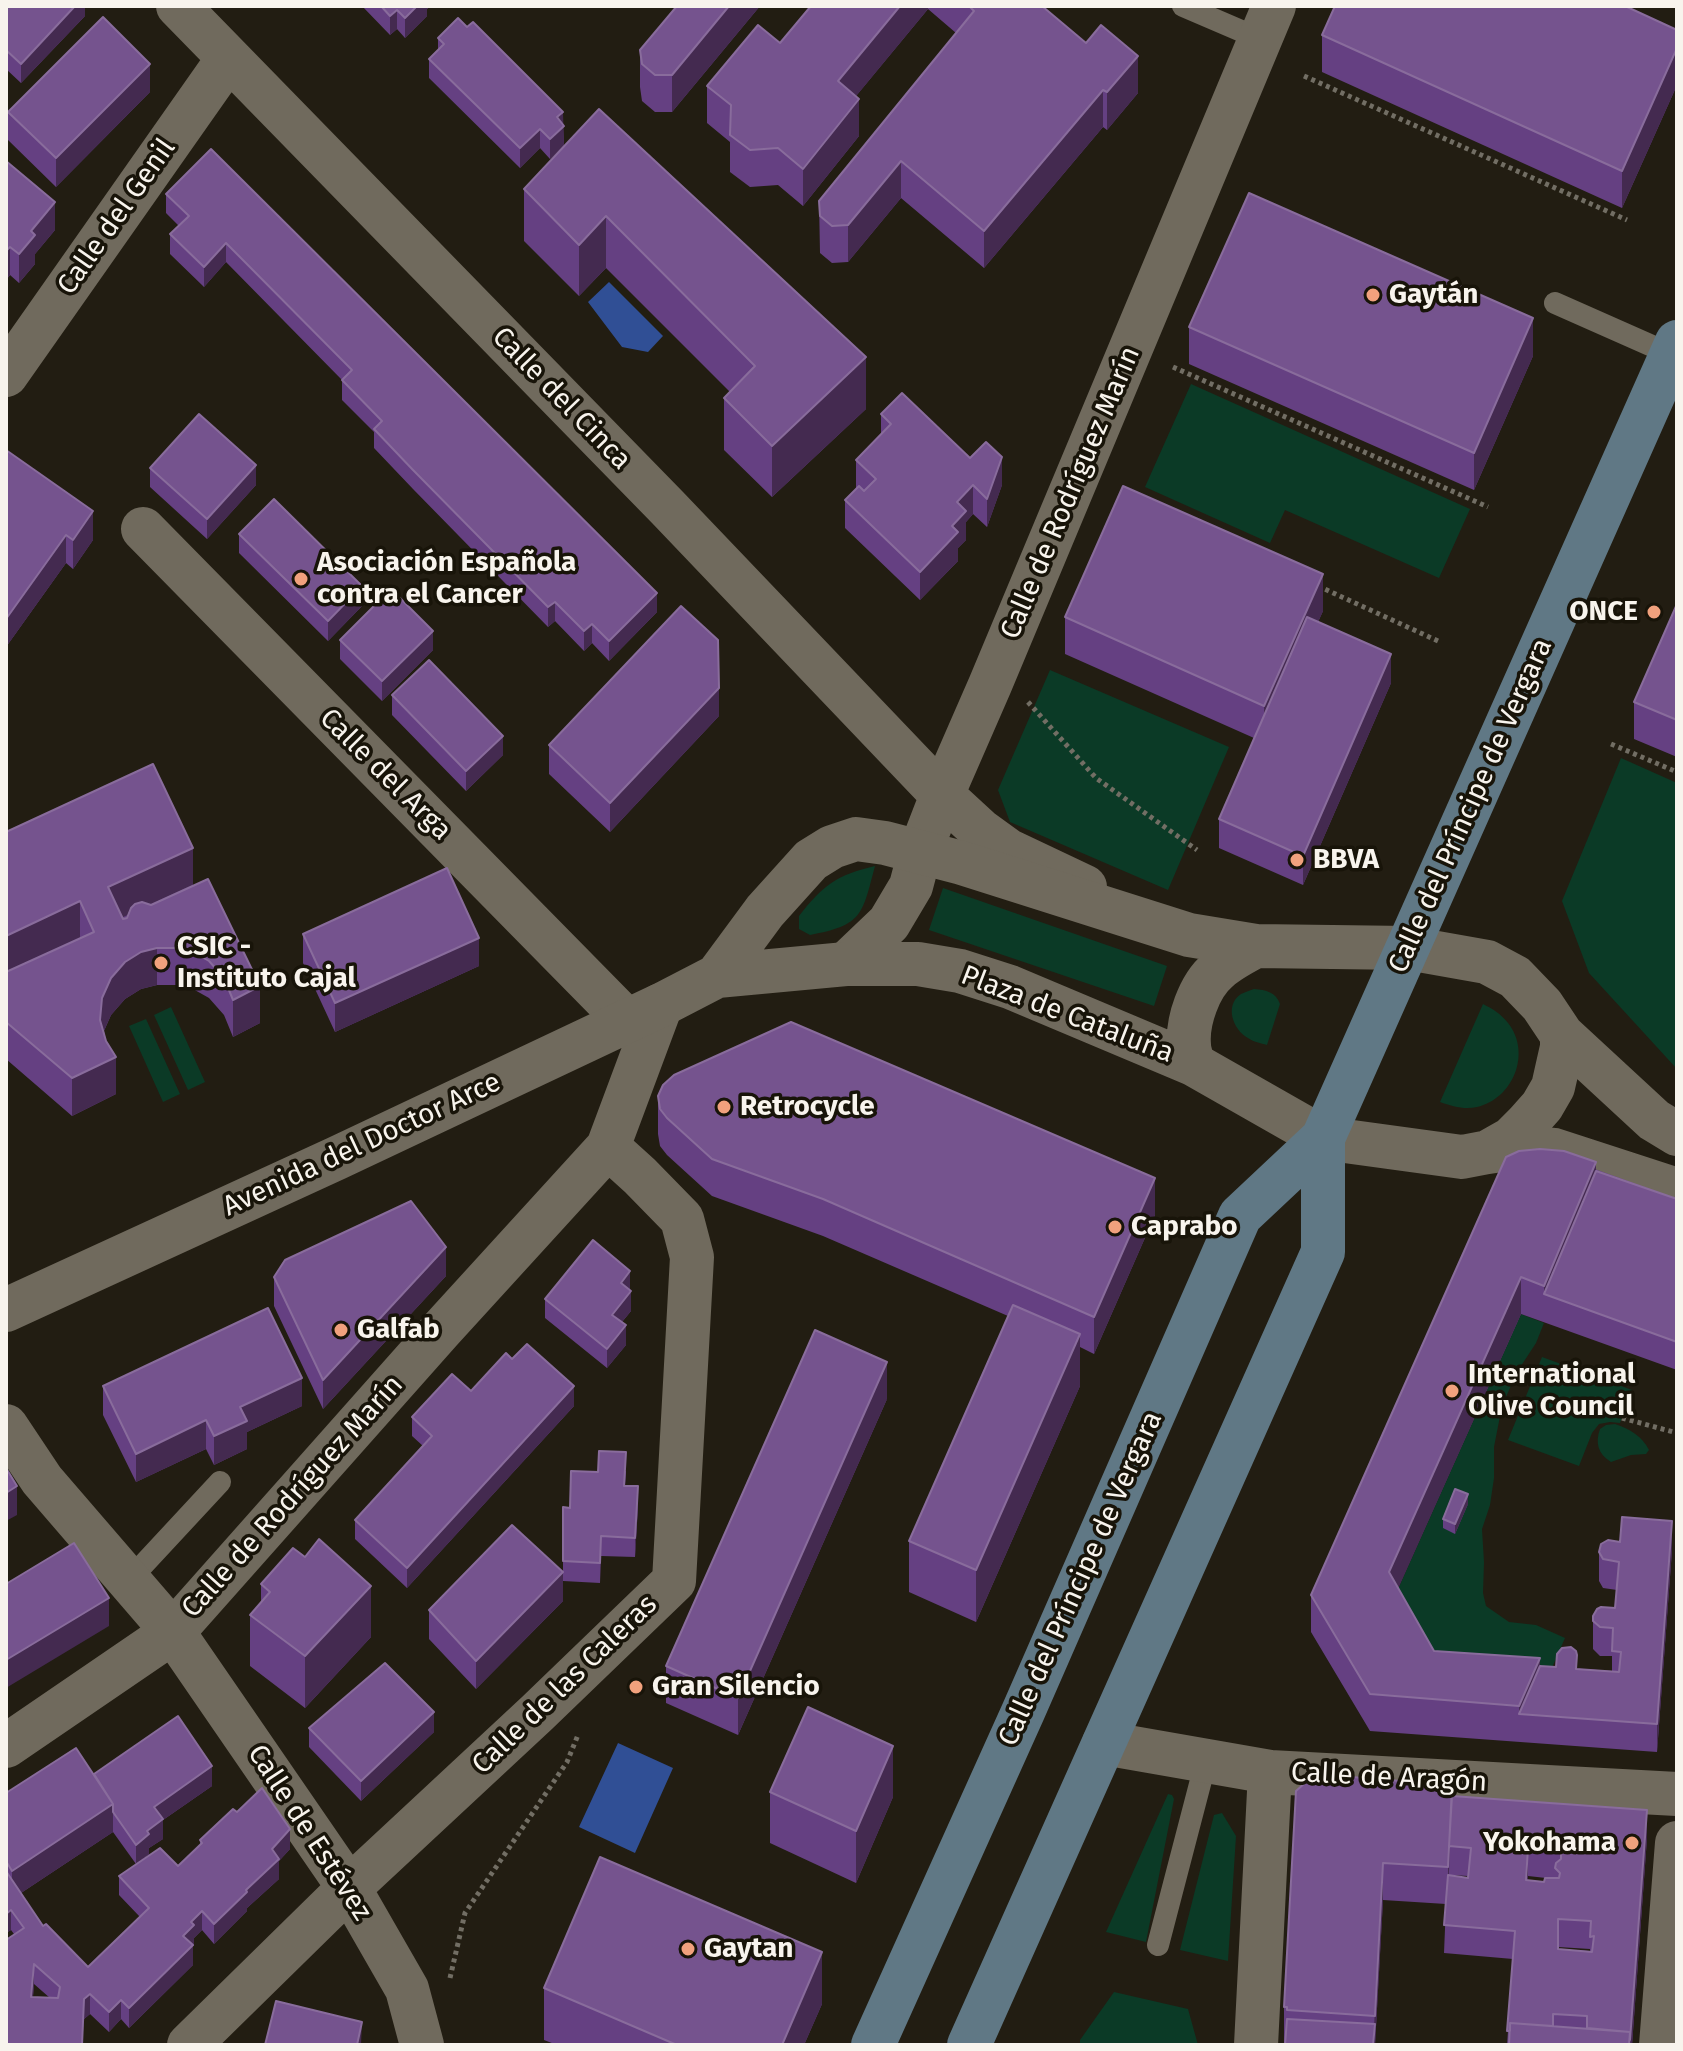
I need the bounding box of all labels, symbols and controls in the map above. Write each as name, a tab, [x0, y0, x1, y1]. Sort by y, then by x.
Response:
street label: Calle del Genil	[51, 133, 183, 301]
place label: Gaytán	[1389, 278, 1478, 312]
marker: Gaytán	[1364, 286, 1382, 304]
street label: Calle del Cinca	[485, 321, 637, 477]
street label: Calle de Rodríguez Marín	[994, 342, 1148, 644]
place label: Asociación Española contra el Cancer	[317, 546, 576, 612]
marker: Asociación Española contra el Cancer	[292, 570, 310, 588]
place label: ONCE	[1569, 595, 1638, 629]
marker: ONCE	[1645, 603, 1663, 621]
street label: Calle del Príncipe de Vergara	[1382, 634, 1560, 978]
street label: Calle del Arga	[312, 702, 458, 848]
place label: BBVA	[1313, 843, 1379, 877]
marker: BBVA	[1288, 851, 1306, 869]
place label: CSIC - Instituto Cajal	[177, 930, 356, 996]
marker: CSIC - Instituto Cajal	[152, 954, 170, 972]
street label: Plaza de Cataluña	[956, 959, 1178, 1071]
street label: Avenida del Doctor Arce	[218, 1066, 506, 1224]
place label: Retrocycle	[740, 1090, 875, 1124]
marker: Retrocycle	[715, 1098, 733, 1116]
place label: Caprabo	[1131, 1210, 1238, 1244]
marker: Caprabo	[1106, 1218, 1124, 1236]
place label: Galfab	[357, 1313, 440, 1347]
marker: Galfab	[332, 1321, 350, 1339]
place label: International Olive Council	[1468, 1358, 1635, 1424]
street label: Calle de Rodríguez Marín	[175, 1369, 411, 1625]
marker: International Olive Council	[1443, 1382, 1461, 1400]
street label: Calle del Príncipe de Vergara	[992, 1407, 1170, 1751]
street label: Calle de las Caleras	[466, 1588, 664, 1782]
place label: Gran Silencio	[652, 1670, 820, 1704]
marker: Gran Silencio	[627, 1678, 645, 1696]
street label: Calle de Estévez	[240, 1739, 378, 1927]
street label: Calle de Aragón	[1290, 1756, 1488, 1800]
place label: Yokohama	[1483, 1826, 1616, 1860]
marker: Yokohama	[1623, 1834, 1641, 1852]
place label: Gaytan	[704, 1932, 793, 1966]
marker: Gaytan	[679, 1940, 697, 1958]

